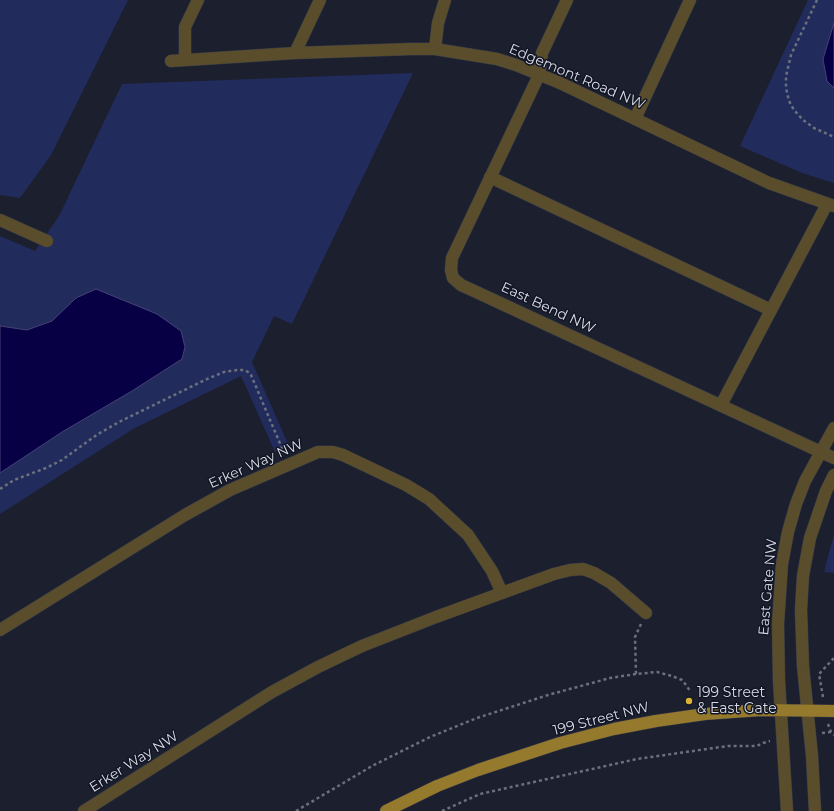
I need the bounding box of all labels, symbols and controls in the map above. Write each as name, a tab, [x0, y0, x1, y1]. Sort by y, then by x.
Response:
street label: Edgemont Road NW	[506, 41, 648, 113]
street label: East Bend NW	[498, 279, 598, 337]
street label: Erker Way NW	[206, 436, 306, 492]
street label: East Gate NW	[755, 538, 781, 636]
place label: 199 Street & East Gate	[697, 685, 777, 718]
marker: 199 Street & East Gate	[684, 696, 694, 706]
street label: 199 Street NW	[551, 699, 651, 739]
street label: Erker Way NW	[87, 728, 181, 796]

